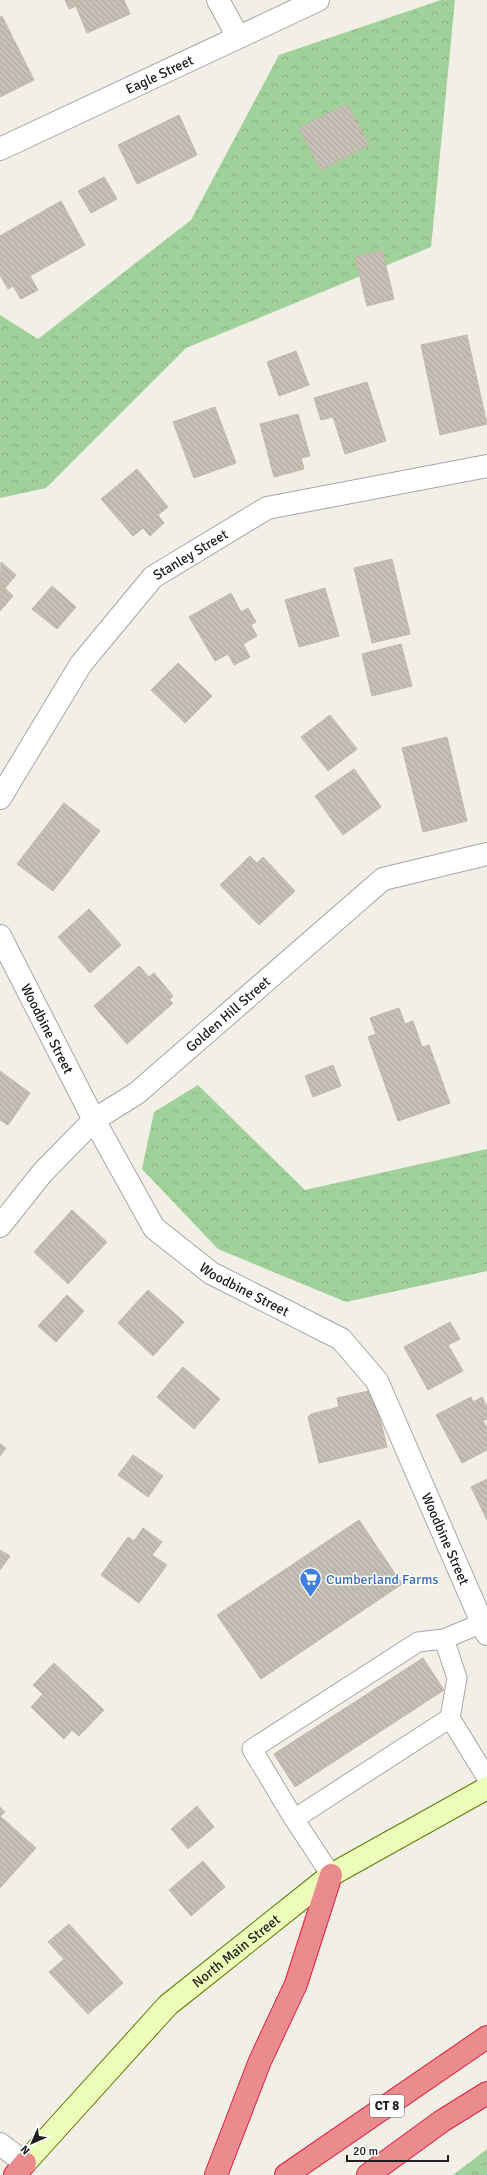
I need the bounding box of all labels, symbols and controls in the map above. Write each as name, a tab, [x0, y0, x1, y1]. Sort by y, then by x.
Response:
street label: Eagle Street	[123, 51, 196, 97]
street label: Stanley Street	[150, 525, 231, 584]
street label: Golden Hill Street	[182, 973, 274, 1055]
street label: Woodbine Street	[17, 981, 77, 1077]
street label: Woodbine Street	[196, 1259, 292, 1320]
street label: Woodbine Street	[418, 1490, 473, 1588]
supermarket icon: Cumberland Farms	[297, 1566, 323, 1599]
place label: Cumberland Farms	[326, 1571, 438, 1588]
street label: North Main Street	[189, 1911, 283, 1991]
road number: CT 8	[370, 2095, 404, 2117]
north arrow	[12, 2123, 52, 2163]
scale bar	[347, 2137, 448, 2163]
text: N	[18, 2142, 33, 2157]
text: 20 m	[353, 2144, 378, 2159]

